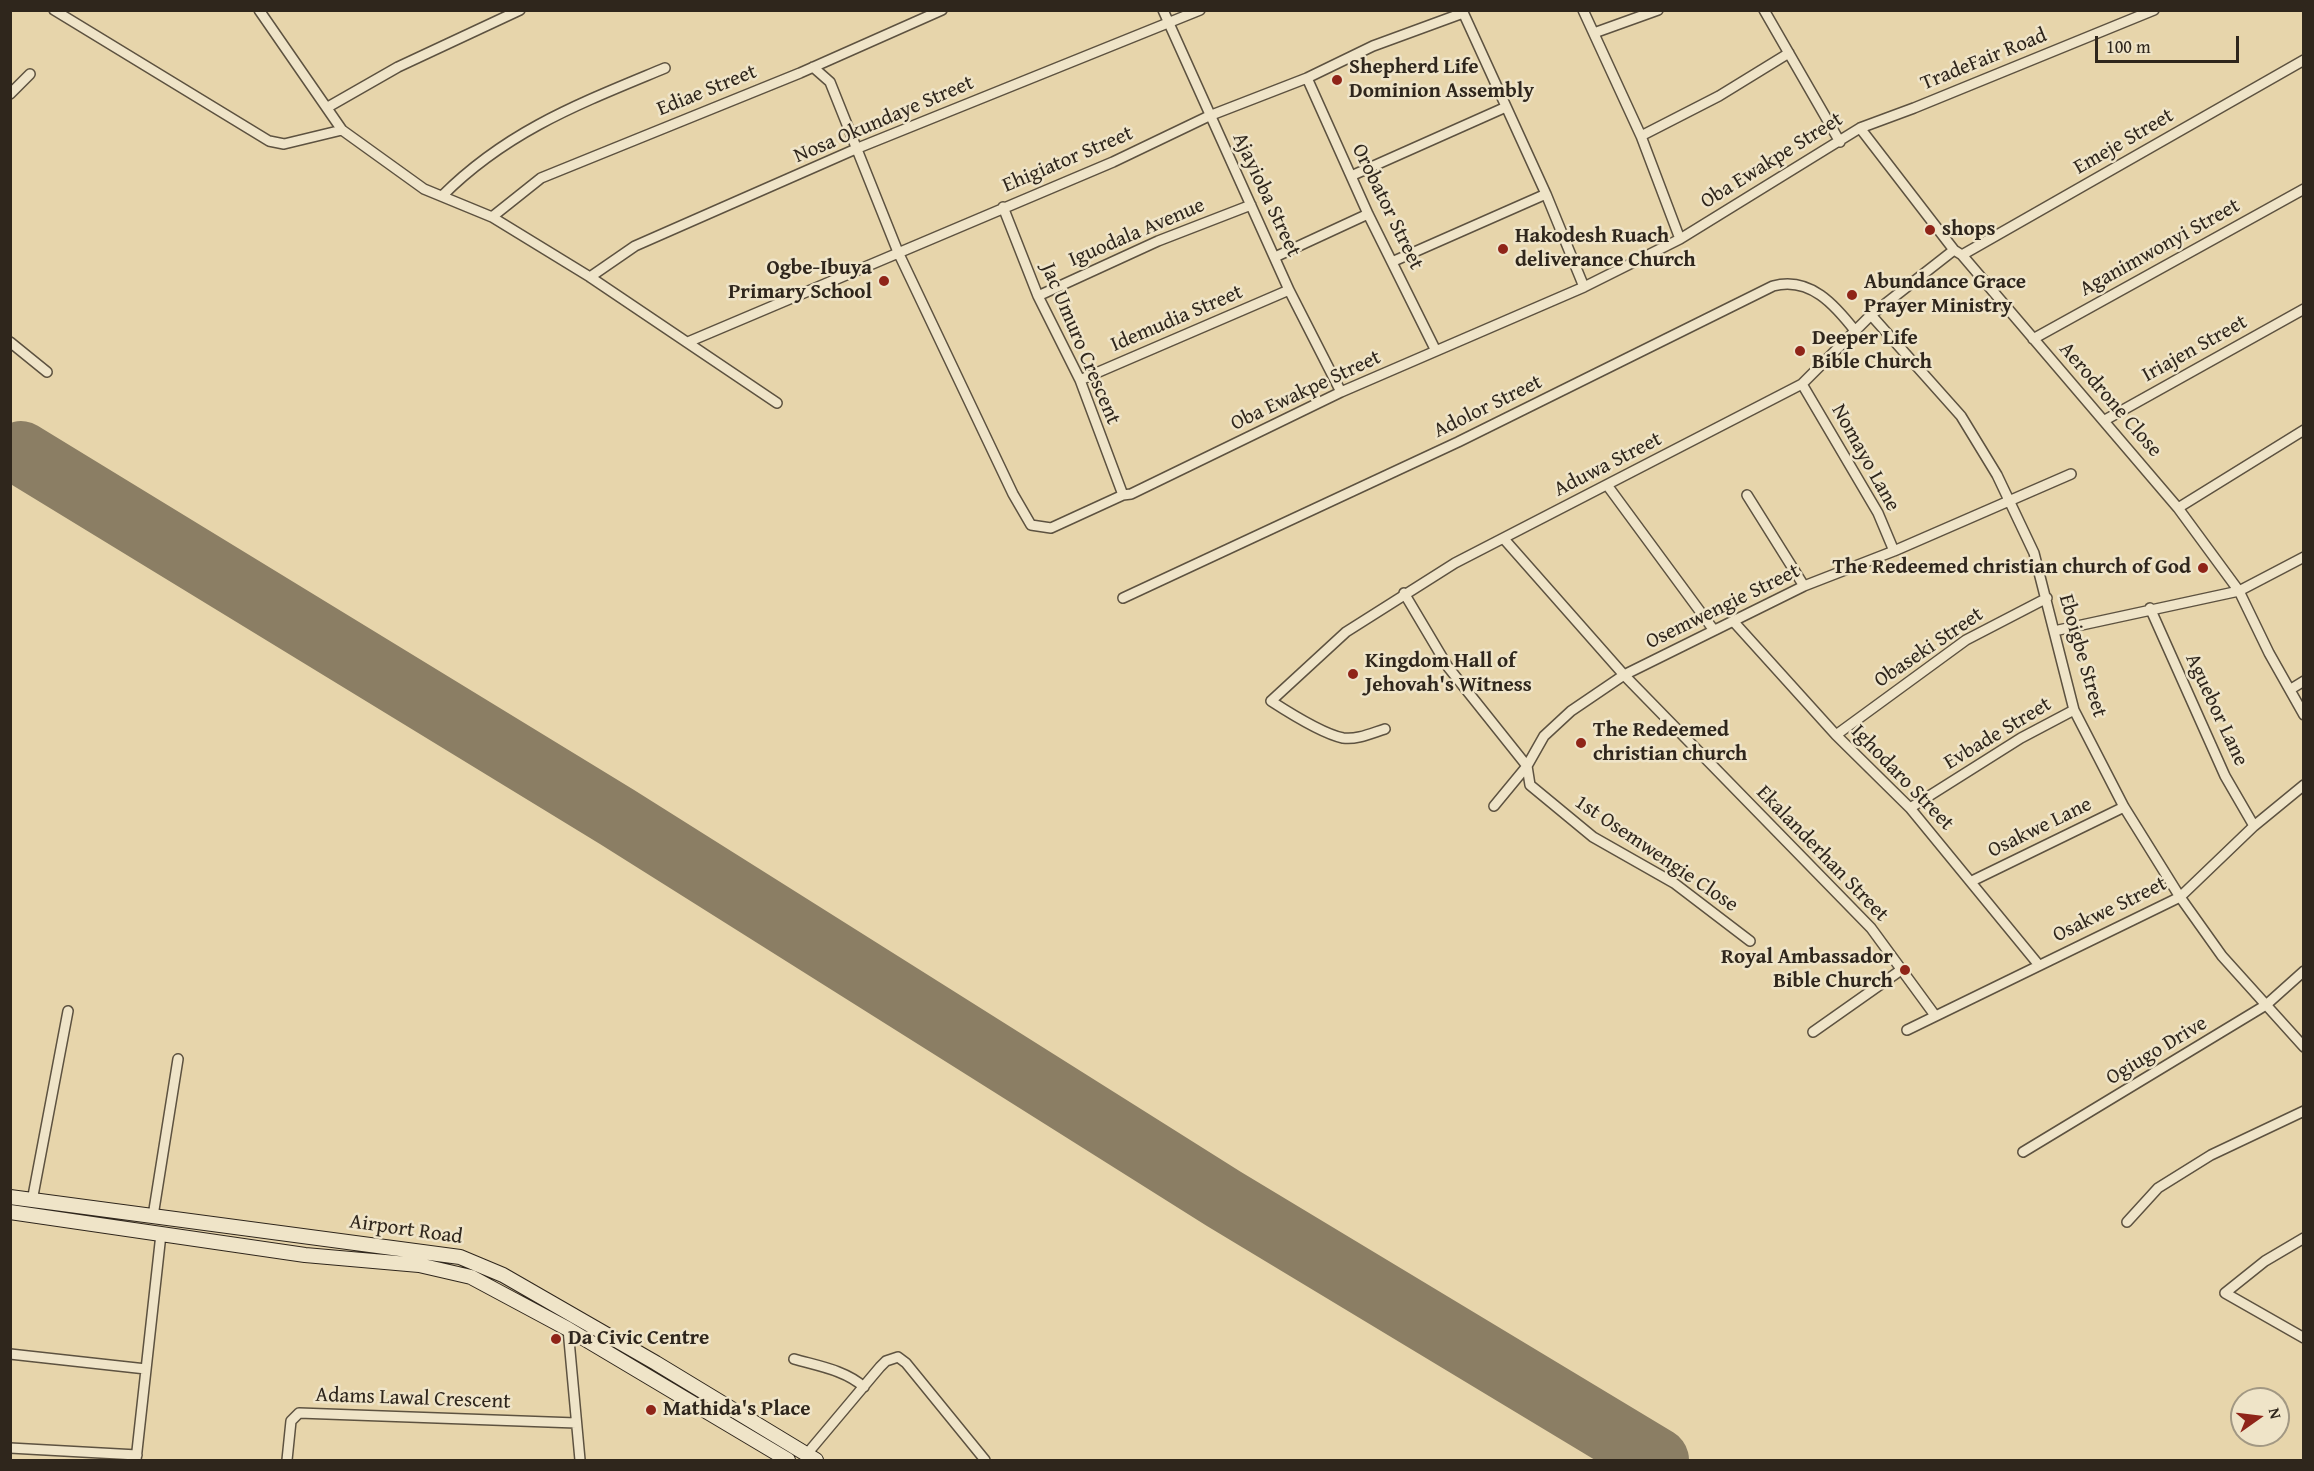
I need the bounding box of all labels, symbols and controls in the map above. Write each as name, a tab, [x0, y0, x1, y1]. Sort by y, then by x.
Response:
street label: TradeFair Road	[1917, 23, 2051, 97]
scale bar	[2098, 24, 2242, 62]
text: 100 m	[2106, 33, 2151, 60]
place label: Shepherd Life Dominion Assembly	[1349, 55, 1534, 105]
street label: Ediae Street	[653, 60, 761, 122]
street label: Nosa Okundaye Street	[790, 71, 978, 169]
marker: Shepherd Life Dominion Assembly	[1330, 73, 1344, 87]
street label: Emeje Street	[2070, 103, 2178, 181]
street label: Oba Ewakpe Street	[1696, 107, 1848, 215]
street label: Ehigiator Street	[999, 121, 1137, 199]
street label: Ajayioba Street	[1226, 129, 1306, 261]
street label: Orobator Street	[1346, 140, 1428, 274]
street label: Iguodala Avenue	[1065, 193, 1209, 273]
street label: Aganimwonyi Street	[2076, 194, 2244, 302]
place label: shops	[1942, 217, 1996, 243]
marker: shops	[1923, 223, 1937, 237]
place label: Hakodesh Ruach deliverance Church	[1515, 224, 1696, 274]
marker: Hakodesh Ruach deliverance Church	[1496, 242, 1510, 256]
place label: Ogbe-Ibuya Primary School	[728, 256, 872, 306]
street label: Jac Umuro Crescent	[1035, 260, 1125, 428]
place label: Abundance Grace Prayer Ministry	[1864, 270, 2026, 320]
marker: Ogbe-Ibuya Primary School	[877, 274, 891, 288]
street label: Idemudia Street	[1107, 280, 1247, 358]
marker: Abundance Grace Prayer Ministry	[1845, 288, 1859, 302]
street label: Iriajen Street	[2138, 310, 2252, 388]
place label: Deeper Life Bible Church	[1812, 326, 1932, 376]
street label: Aerodrone Close	[2053, 337, 2167, 463]
marker: Deeper Life Bible Church	[1793, 344, 1807, 358]
street label: Oba Ewakpe Street	[1227, 345, 1385, 437]
street label: Adolor Street	[1430, 370, 1546, 444]
street label: Nomayo Lane	[1825, 400, 1905, 516]
street label: Aduwa Street	[1550, 427, 1666, 503]
place label: The Redeemed christian church of God	[1832, 555, 2191, 581]
street label: Osemwengie Street	[1642, 559, 1804, 655]
marker: The Redeemed christian church of God	[2196, 561, 2210, 575]
street label: Eboigbe Street	[2052, 591, 2112, 721]
street label: Obaseki Street	[1870, 602, 1988, 694]
place label: Kingdom Hall of Jehovah's Witness	[1365, 649, 1532, 699]
street label: Aguebor Lane	[2179, 650, 2253, 770]
marker: Kingdom Hall of Jehovah's Witness	[1346, 667, 1360, 681]
street label: Evbade Street	[1940, 692, 2056, 776]
place label: The Redeemed christian church	[1593, 718, 1747, 768]
street label: Ighodaro Street	[1845, 720, 1959, 836]
marker: The Redeemed christian church	[1574, 736, 1588, 750]
street label: Ekalanderhan Street	[1750, 781, 1894, 927]
street label: 1st Osemwengie Close	[1569, 790, 1743, 918]
street label: Osakwe Lane	[1984, 792, 2096, 864]
street label: Osakwe Street	[2049, 872, 2171, 948]
place label: Royal Ambassador Bible Church	[1721, 945, 1893, 995]
marker: Royal Ambassador Bible Church	[1898, 963, 1912, 977]
street label: Ogiugo Drive	[2102, 1011, 2212, 1091]
street label: Airport Road	[348, 1210, 464, 1250]
place label: Da Civic Centre	[568, 1326, 709, 1352]
marker: Da Civic Centre	[549, 1332, 563, 1346]
street label: Adams Lawal Crescent	[315, 1383, 511, 1415]
north arrow	[2230, 1387, 2290, 1447]
place label: Mathida's Place	[663, 1397, 811, 1423]
marker: Mathida's Place	[644, 1403, 658, 1417]
text: N	[2263, 1405, 2288, 1421]

